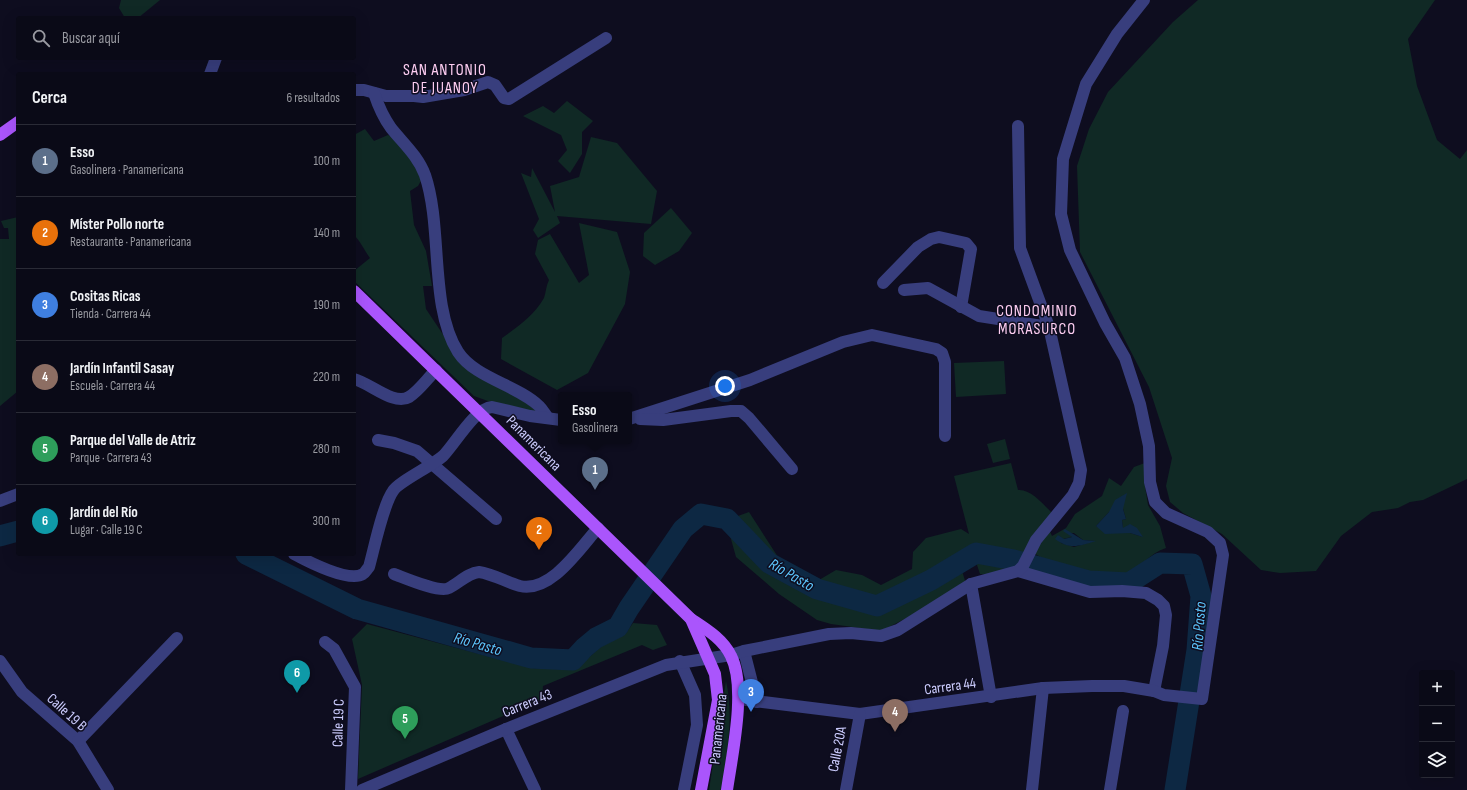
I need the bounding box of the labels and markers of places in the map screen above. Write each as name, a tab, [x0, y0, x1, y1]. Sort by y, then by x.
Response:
pin: 1	[582, 457, 608, 490]
pin: 2	[526, 517, 552, 550]
pin: 6	[284, 660, 310, 693]
pin: 3	[738, 679, 764, 712]
pin: 4	[882, 699, 908, 732]
pin: 5	[392, 706, 418, 739]

